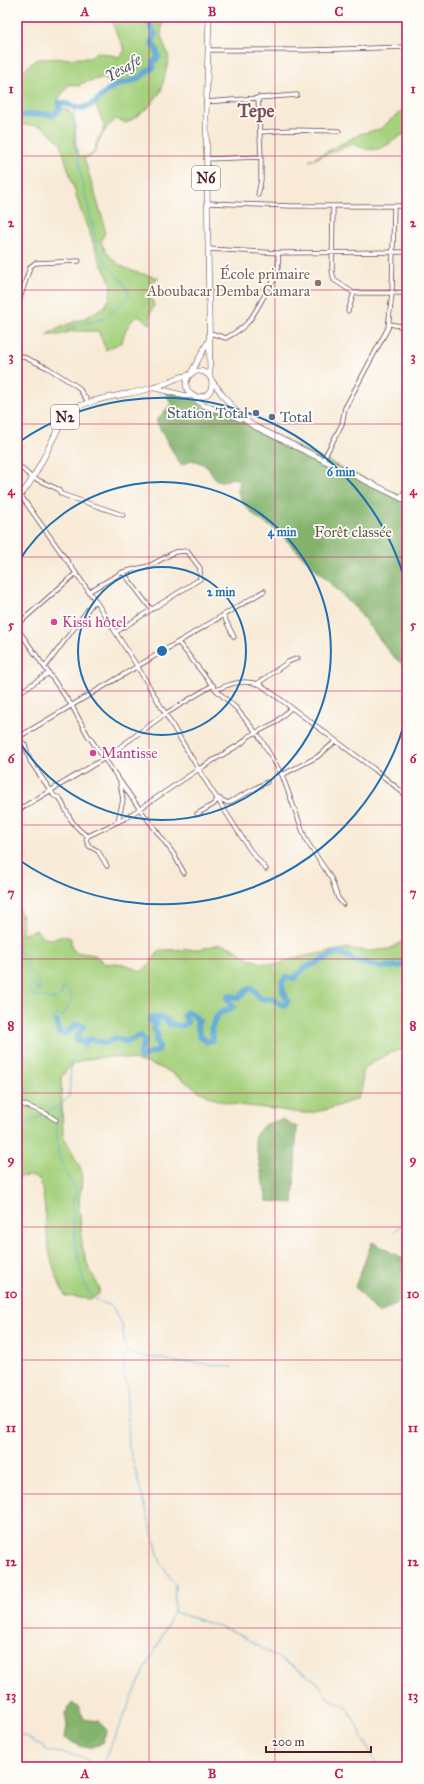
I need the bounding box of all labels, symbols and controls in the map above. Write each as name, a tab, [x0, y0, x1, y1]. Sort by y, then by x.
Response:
text: A	[80, 4, 90, 20]
text: B	[208, 4, 217, 20]
text: C	[335, 4, 344, 20]
water label: Yesafe	[102, 50, 145, 86]
text: 1	[8, 81, 14, 97]
text: 1	[410, 81, 416, 97]
district label: Tepe	[237, 99, 274, 123]
road number: N6	[192, 166, 220, 190]
text: 2	[8, 215, 15, 231]
text: 2	[410, 215, 417, 231]
place label: École primaire Aboubacar Demba Camara	[146, 264, 311, 300]
marker: École primaire Aboubacar Demba Camara	[313, 278, 323, 288]
text: 3	[8, 349, 14, 365]
text: 3	[410, 349, 416, 365]
place label: Station Total	[167, 404, 249, 422]
road number: N2	[51, 405, 79, 429]
marker: Station Total	[251, 408, 261, 418]
place label: Total	[280, 408, 313, 426]
marker: Total	[267, 412, 277, 422]
text: 6 min	[327, 465, 356, 479]
text: 4	[7, 483, 15, 499]
text: 4	[409, 483, 417, 499]
park label: Forêt classée	[314, 523, 392, 541]
text: 4 min	[267, 525, 297, 540]
text: 2 min	[207, 585, 236, 599]
place label: Kissi hôtel	[62, 613, 128, 631]
text: 5	[8, 617, 15, 633]
marker: Kissi hôtel	[49, 617, 59, 627]
text: 5	[410, 617, 417, 633]
centre of rings	[155, 644, 169, 658]
place label: Mantisse	[101, 744, 157, 762]
marker: Mantisse	[88, 748, 98, 758]
text: 6	[8, 751, 16, 767]
text: 6	[410, 751, 418, 767]
text: 7	[8, 885, 15, 901]
text: 7	[410, 885, 417, 901]
text: 8	[8, 1018, 15, 1034]
text: 8	[410, 1018, 417, 1034]
text: 9	[8, 1152, 15, 1168]
text: 9	[410, 1152, 417, 1168]
text: 10	[5, 1286, 18, 1302]
text: 10	[407, 1286, 420, 1302]
text: 11	[6, 1420, 16, 1436]
text: 11	[408, 1420, 418, 1436]
text: 12	[5, 1554, 17, 1570]
text: 12	[407, 1554, 419, 1570]
text: 13	[6, 1688, 16, 1704]
text: 13	[408, 1688, 418, 1704]
scale bar	[266, 1728, 371, 1754]
text: 200 m	[272, 1735, 305, 1749]
text: A	[80, 1766, 90, 1782]
text: B	[208, 1766, 217, 1782]
text: C	[335, 1766, 344, 1782]

